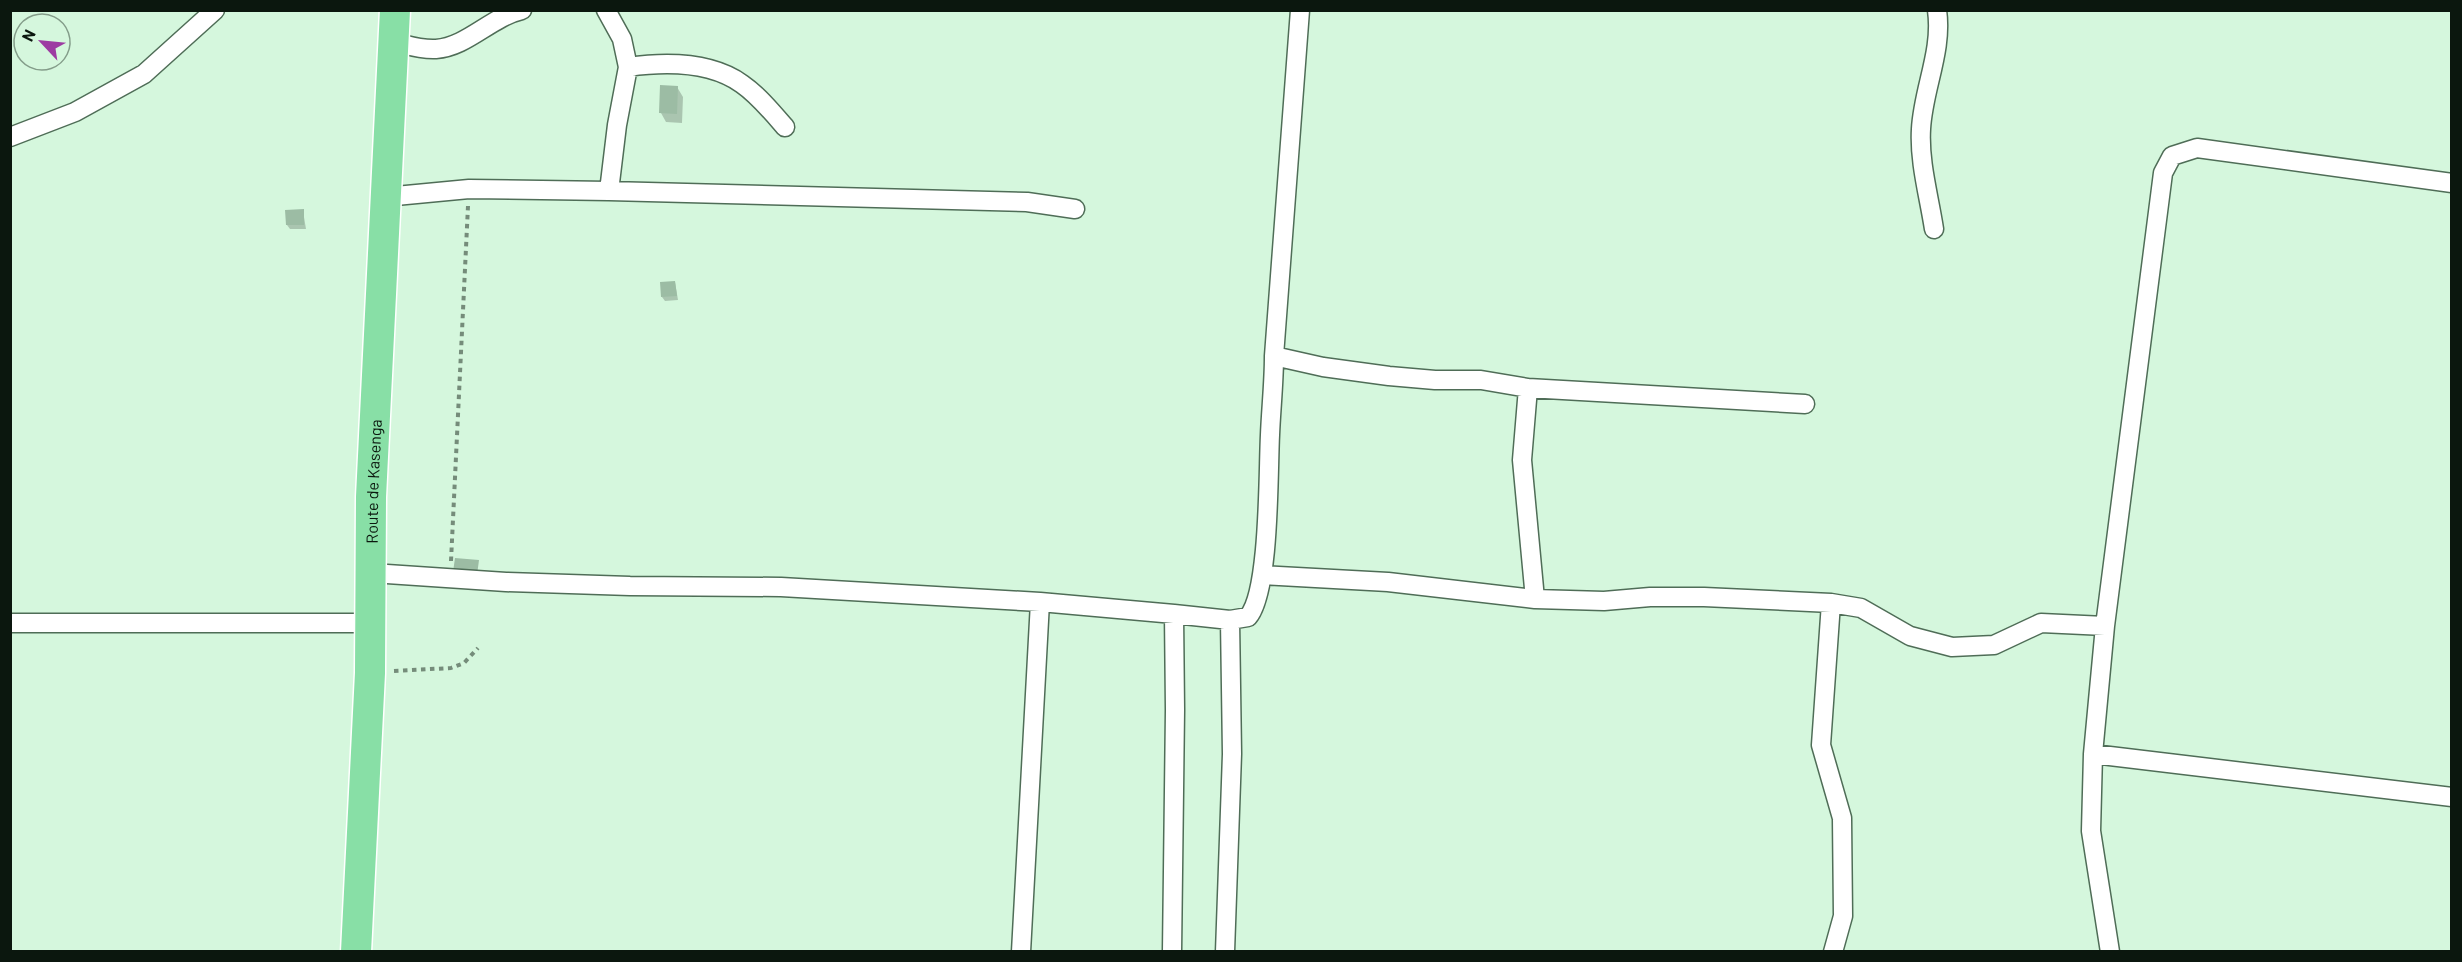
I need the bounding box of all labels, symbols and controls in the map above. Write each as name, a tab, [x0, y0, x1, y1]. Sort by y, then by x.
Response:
north arrow	[12, 12, 72, 72]
text: N	[17, 26, 39, 44]
street label: Route de Kasenga	[361, 419, 384, 544]

